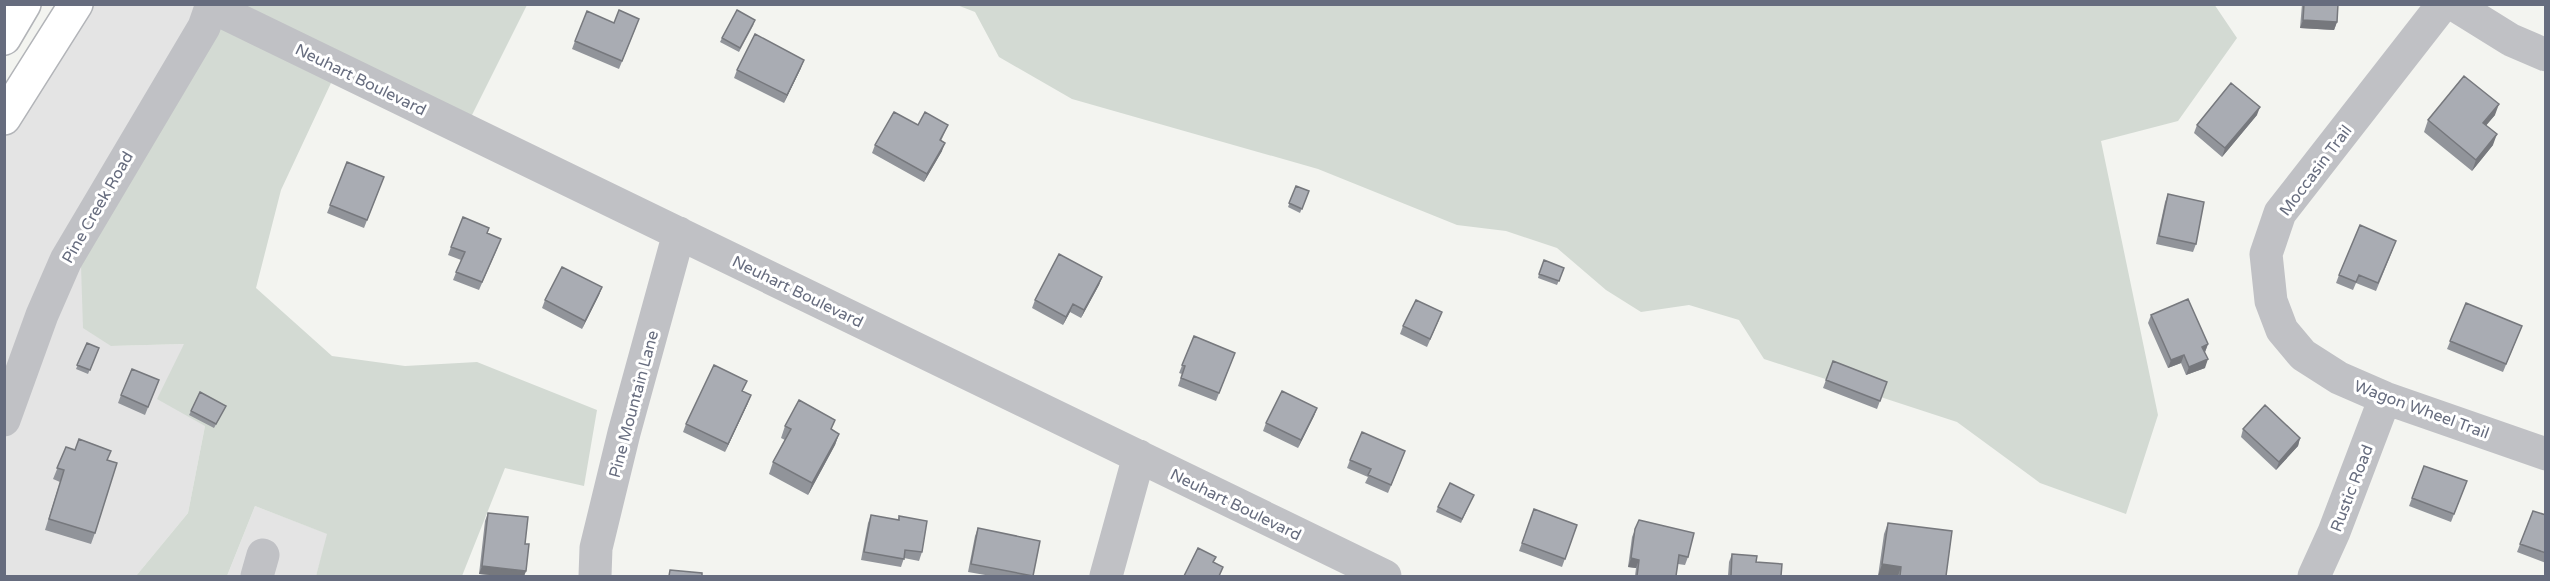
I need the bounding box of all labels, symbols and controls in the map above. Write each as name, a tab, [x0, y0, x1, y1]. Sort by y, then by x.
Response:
street label: Neuhart Boulevard	[292, 39, 429, 120]
street label: Moccasin Trail	[2275, 121, 2356, 220]
street label: Pine Creek Road	[58, 148, 138, 267]
street label: Neuhart Boulevard	[729, 251, 866, 332]
street label: Pine Mountain Lane	[605, 328, 663, 480]
street label: Wagon Wheel Trail	[2351, 376, 2492, 444]
street label: Rustic Road	[2326, 442, 2378, 535]
street label: Neuhart Boulevard	[1167, 464, 1304, 545]

